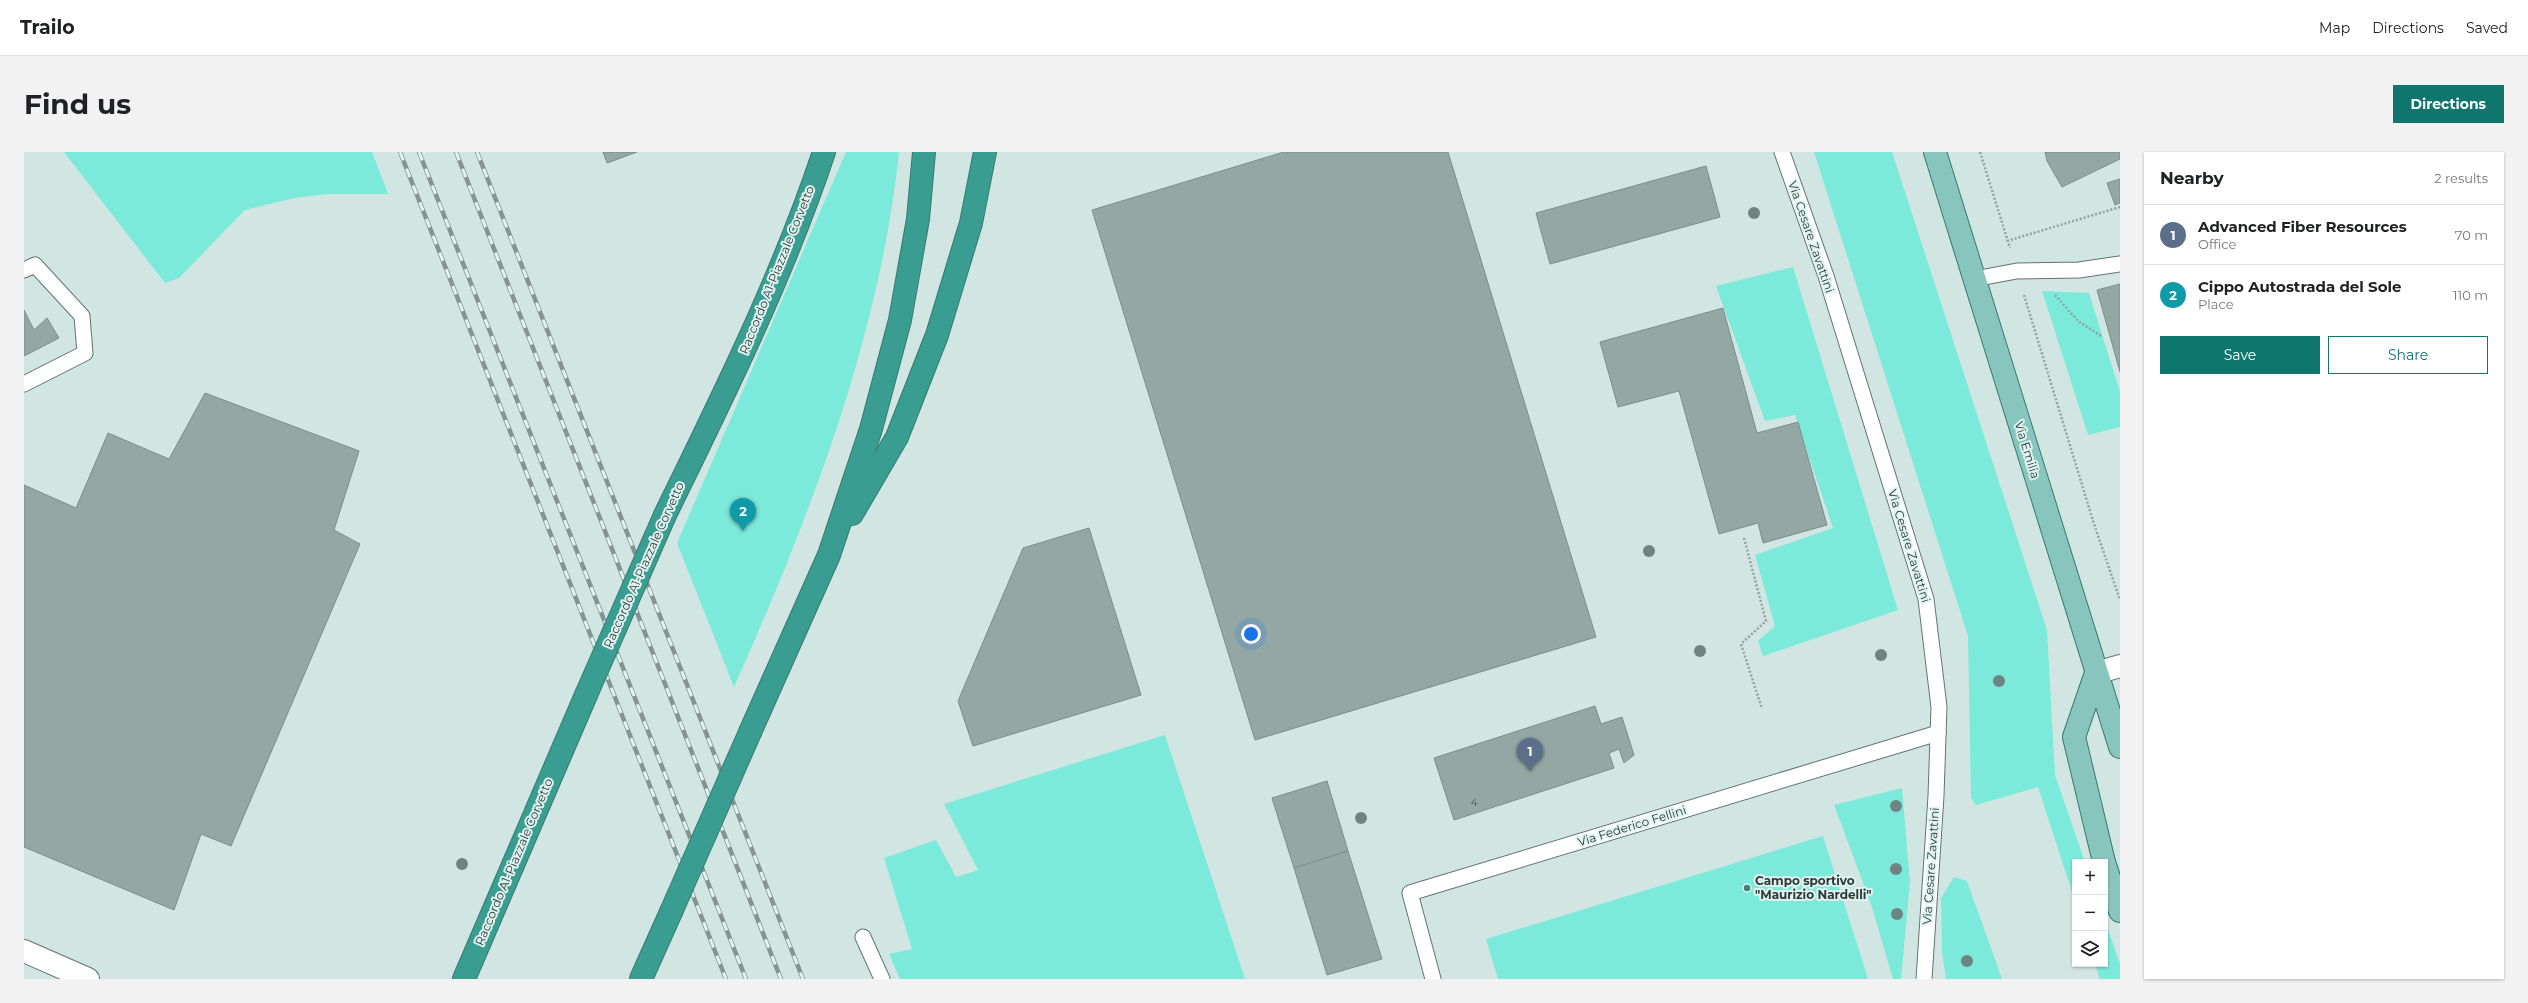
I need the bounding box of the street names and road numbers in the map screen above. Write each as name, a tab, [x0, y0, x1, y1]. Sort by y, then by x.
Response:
street label: Via Cesare Zavattini	[1785, 179, 1838, 295]
street label: Raccordo A1-Piazzale Corvetto	[736, 184, 817, 356]
street label: Via Emilia	[2012, 419, 2043, 480]
street label: Raccordo A1-Piazzale Corvetto	[600, 479, 687, 650]
street label: Via Cesare Zavattini	[1885, 488, 1934, 604]
street label: Raccordo A1-Piazzale Corvetto	[471, 776, 556, 948]
street label: Via Federico Fellini	[1576, 802, 1688, 849]
street label: Via Cesare Zavattini	[1919, 807, 1942, 925]

